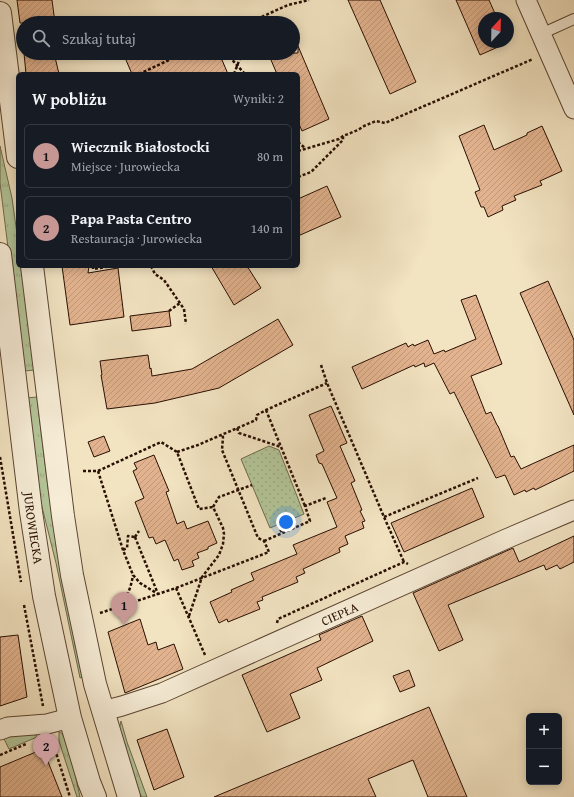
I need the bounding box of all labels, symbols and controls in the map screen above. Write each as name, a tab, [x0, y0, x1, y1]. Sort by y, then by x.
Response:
north arrow	[478, 12, 514, 48]
search box	[16, 16, 300, 60]
icon: search	[30, 27, 52, 49]
text: Szukaj tutaj	[62, 28, 136, 49]
text: W pobliżu	[32, 86, 107, 111]
text: Wyniki: 2	[233, 89, 284, 108]
text: Wiecznik Białostocki	[71, 136, 210, 157]
text: 1	[43, 147, 49, 166]
text: 80 m	[257, 147, 283, 166]
text: Miejsce · Jurowiecka	[71, 157, 180, 176]
text: Papa Pasta Centro	[71, 208, 192, 229]
text: 2	[43, 219, 49, 238]
text: 140 m	[251, 219, 283, 238]
text: Restauracja · Jurowiecka	[71, 229, 202, 248]
street label: JUROWIECKA	[19, 489, 48, 565]
your location	[276, 512, 296, 532]
pin: 1	[111, 592, 137, 625]
street label: CIEPŁA	[318, 597, 361, 630]
map controls	[526, 713, 562, 785]
button: +	[526, 713, 562, 749]
pin: 2	[33, 733, 59, 766]
button: −	[526, 749, 562, 785]

